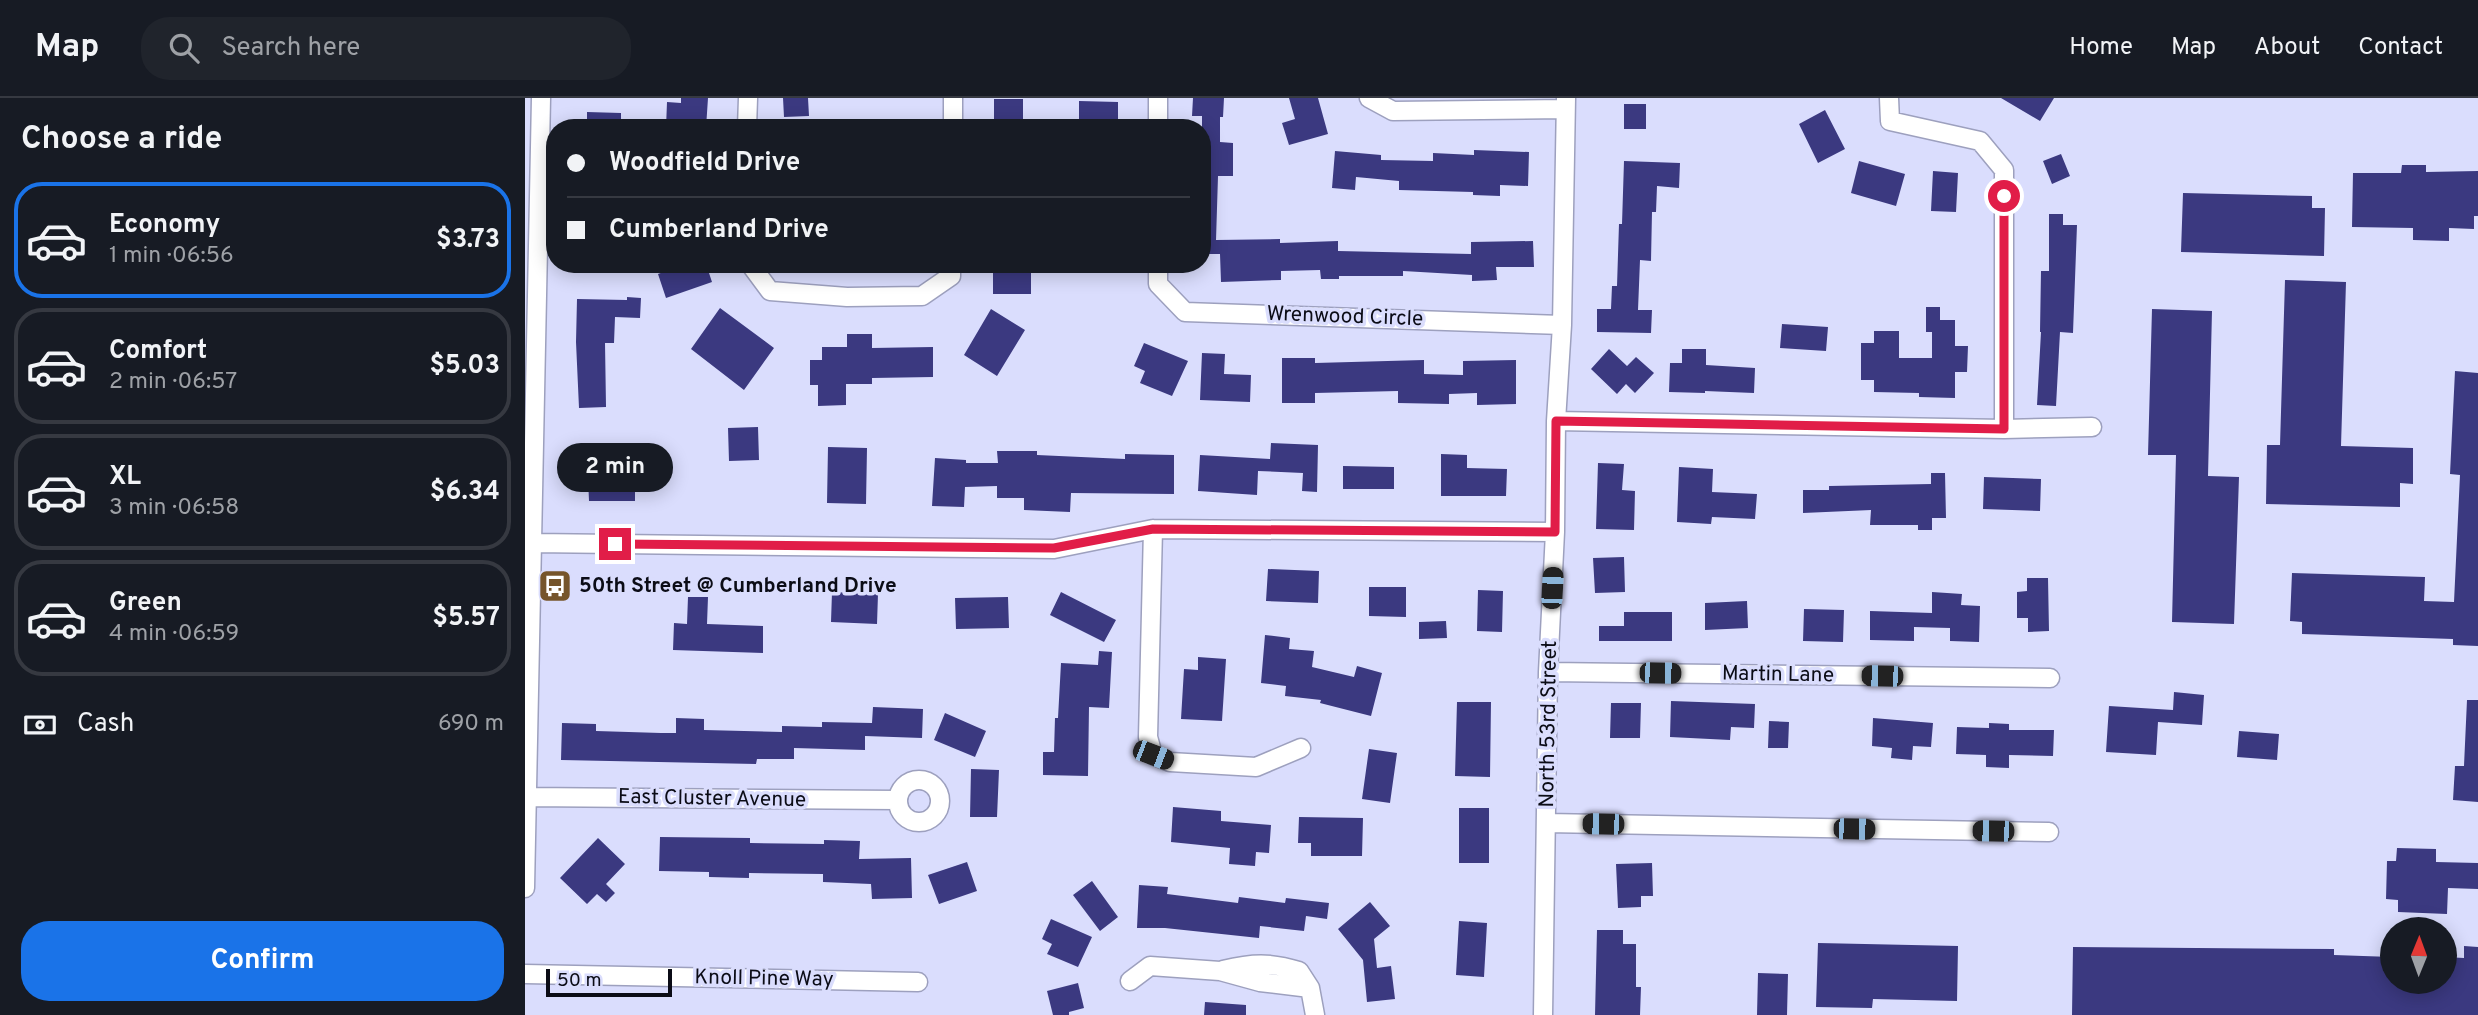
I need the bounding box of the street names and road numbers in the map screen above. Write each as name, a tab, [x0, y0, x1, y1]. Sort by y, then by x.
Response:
street label: Wrenwood Circle	[1266, 301, 1424, 333]
street label: North 53rd Street	[1534, 640, 1564, 808]
street label: Martin Lane	[1722, 661, 1834, 689]
street label: East Cluster Avenue	[618, 784, 806, 814]
street label: Knoll Pine Way	[694, 964, 834, 994]

